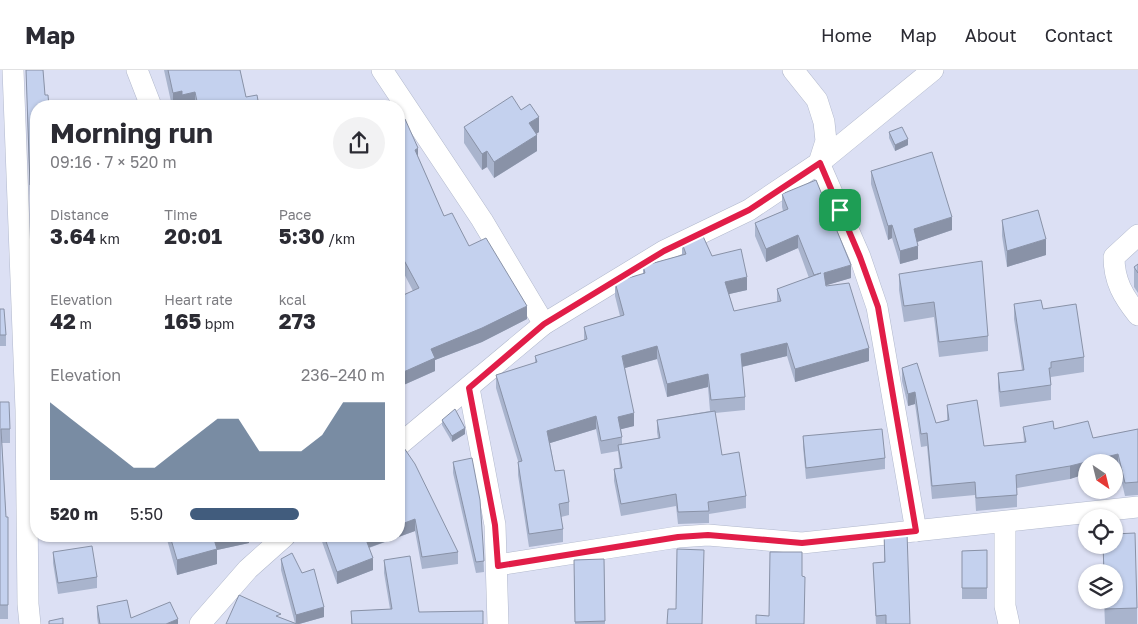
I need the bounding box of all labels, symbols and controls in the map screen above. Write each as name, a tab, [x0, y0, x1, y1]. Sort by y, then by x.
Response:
text: Map	[25, 20, 75, 49]
text: Home	[821, 24, 872, 46]
text: Map	[900, 24, 937, 46]
text: About	[965, 24, 1017, 46]
text: Contact	[1045, 24, 1113, 46]
text: Morning run	[50, 116, 213, 149]
button: share	[333, 117, 385, 169]
text: 09:16 · 7 × 520 m	[50, 152, 177, 172]
pin	[819, 189, 861, 231]
icon: arrive	[826, 196, 854, 224]
text: Distance	[50, 206, 109, 223]
text: Time	[164, 206, 197, 223]
text: Pace	[279, 206, 311, 223]
text: 3.64	[50, 223, 96, 249]
text: 20:01	[164, 223, 222, 249]
text: 5:30	[279, 223, 325, 249]
text: km	[96, 230, 120, 247]
text: /km	[325, 230, 355, 247]
text: Elevation	[50, 291, 112, 308]
text: Heart rate	[164, 291, 233, 308]
text: kcal	[279, 291, 306, 308]
text: 42	[50, 308, 76, 334]
text: 165	[164, 308, 201, 334]
text: 273	[279, 308, 316, 334]
text: m	[76, 315, 92, 332]
text: bpm	[201, 315, 234, 332]
text: Elevation	[50, 365, 121, 385]
text: 236–240 m	[301, 365, 385, 385]
north arrow	[1078, 454, 1122, 499]
map controls	[1078, 454, 1123, 609]
text: 520 m	[50, 504, 98, 524]
text: 5:50	[130, 504, 163, 524]
button: locate	[1078, 509, 1123, 554]
button: layers	[1078, 564, 1123, 609]

